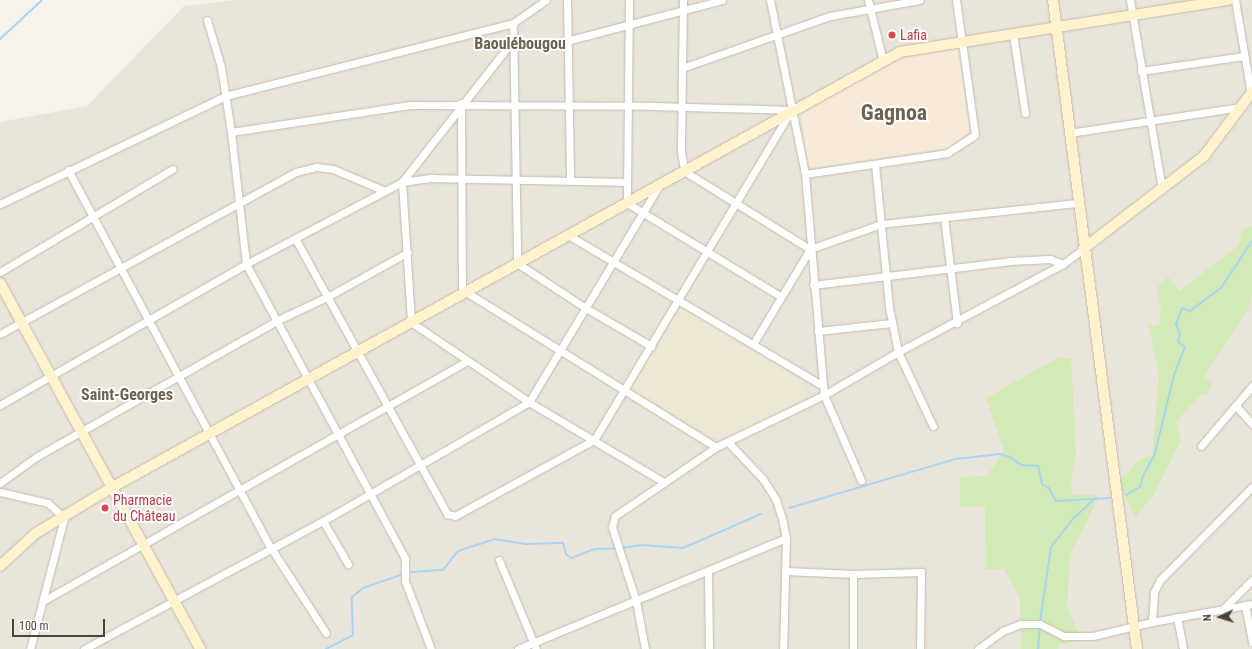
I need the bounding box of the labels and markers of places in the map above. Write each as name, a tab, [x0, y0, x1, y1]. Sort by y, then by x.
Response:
place label: Lafia	[900, 27, 927, 43]
marker: Lafia	[887, 30, 897, 40]
place label: Pharmacie du Château	[113, 492, 176, 524]
marker: Pharmacie du Château	[100, 503, 110, 513]

